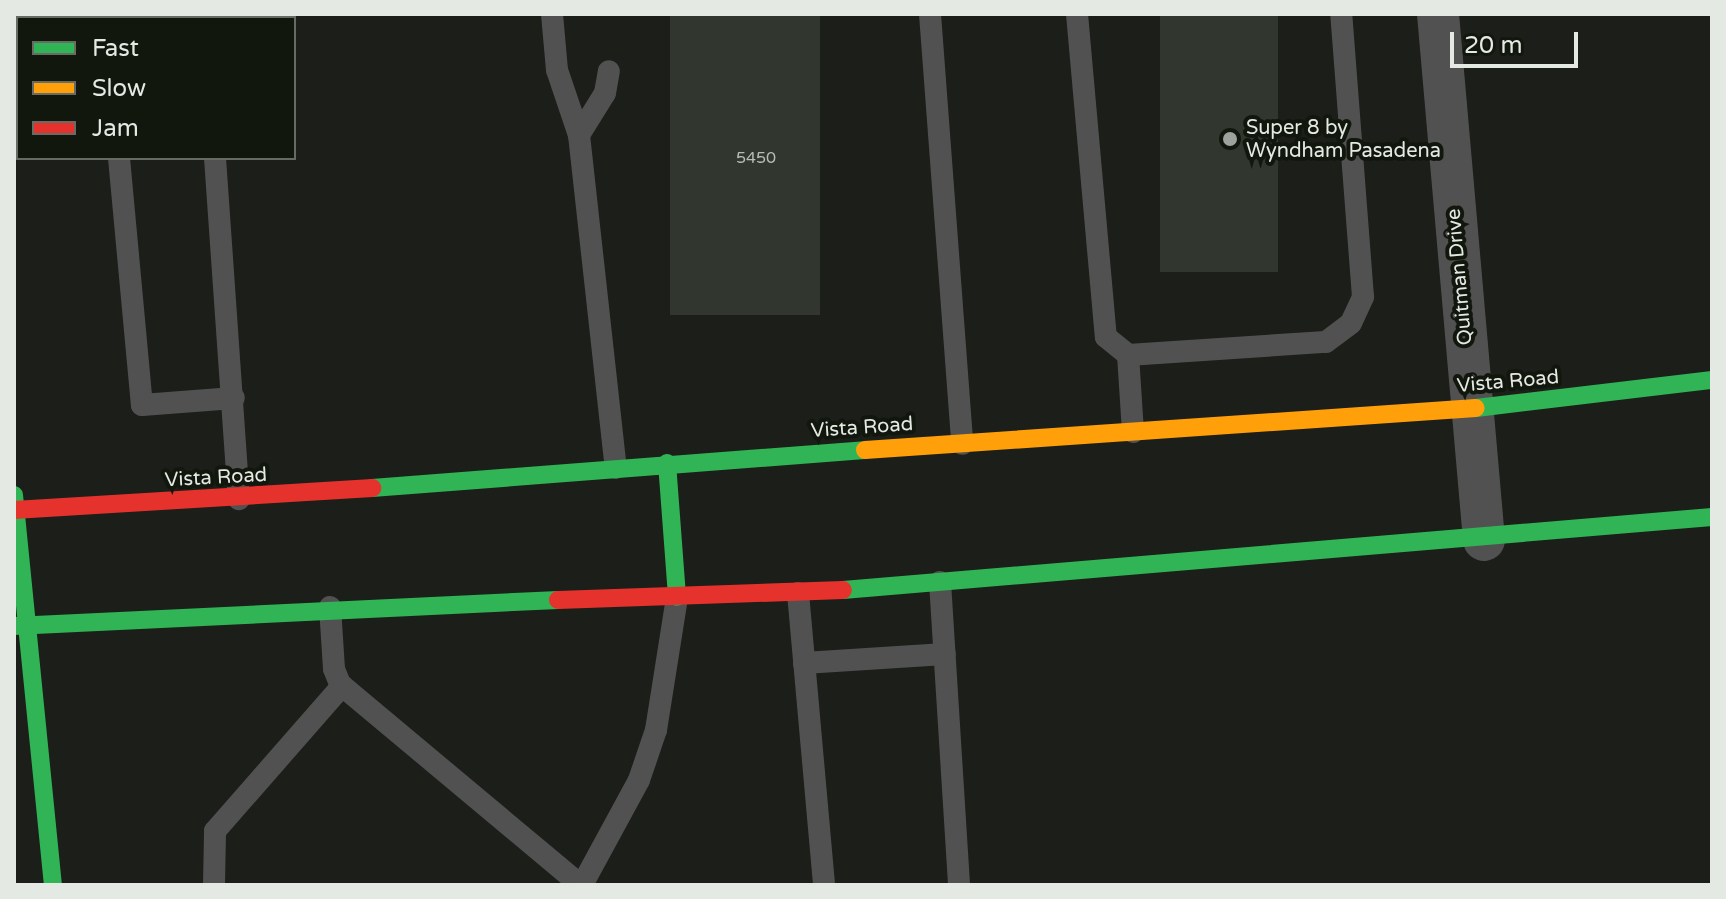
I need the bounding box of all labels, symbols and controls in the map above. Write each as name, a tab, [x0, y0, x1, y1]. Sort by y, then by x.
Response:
legend	[16, 16, 296, 160]
scale bar	[1454, 16, 1582, 66]
text: 20 m	[1464, 31, 1522, 60]
text: Fast	[92, 34, 139, 63]
text: Slow	[92, 74, 146, 103]
text: Jam	[92, 114, 139, 143]
place label: Super 8 by Wyndham Pasadena	[1246, 116, 1441, 163]
marker: Super 8 by Wyndham Pasadena	[1221, 130, 1239, 148]
house number: 5450	[736, 148, 776, 168]
street label: Quitman Drive	[1442, 208, 1478, 346]
street label: Vista Road	[1456, 366, 1560, 398]
street label: Vista Road	[810, 412, 914, 444]
street label: Vista Road	[164, 463, 268, 493]

